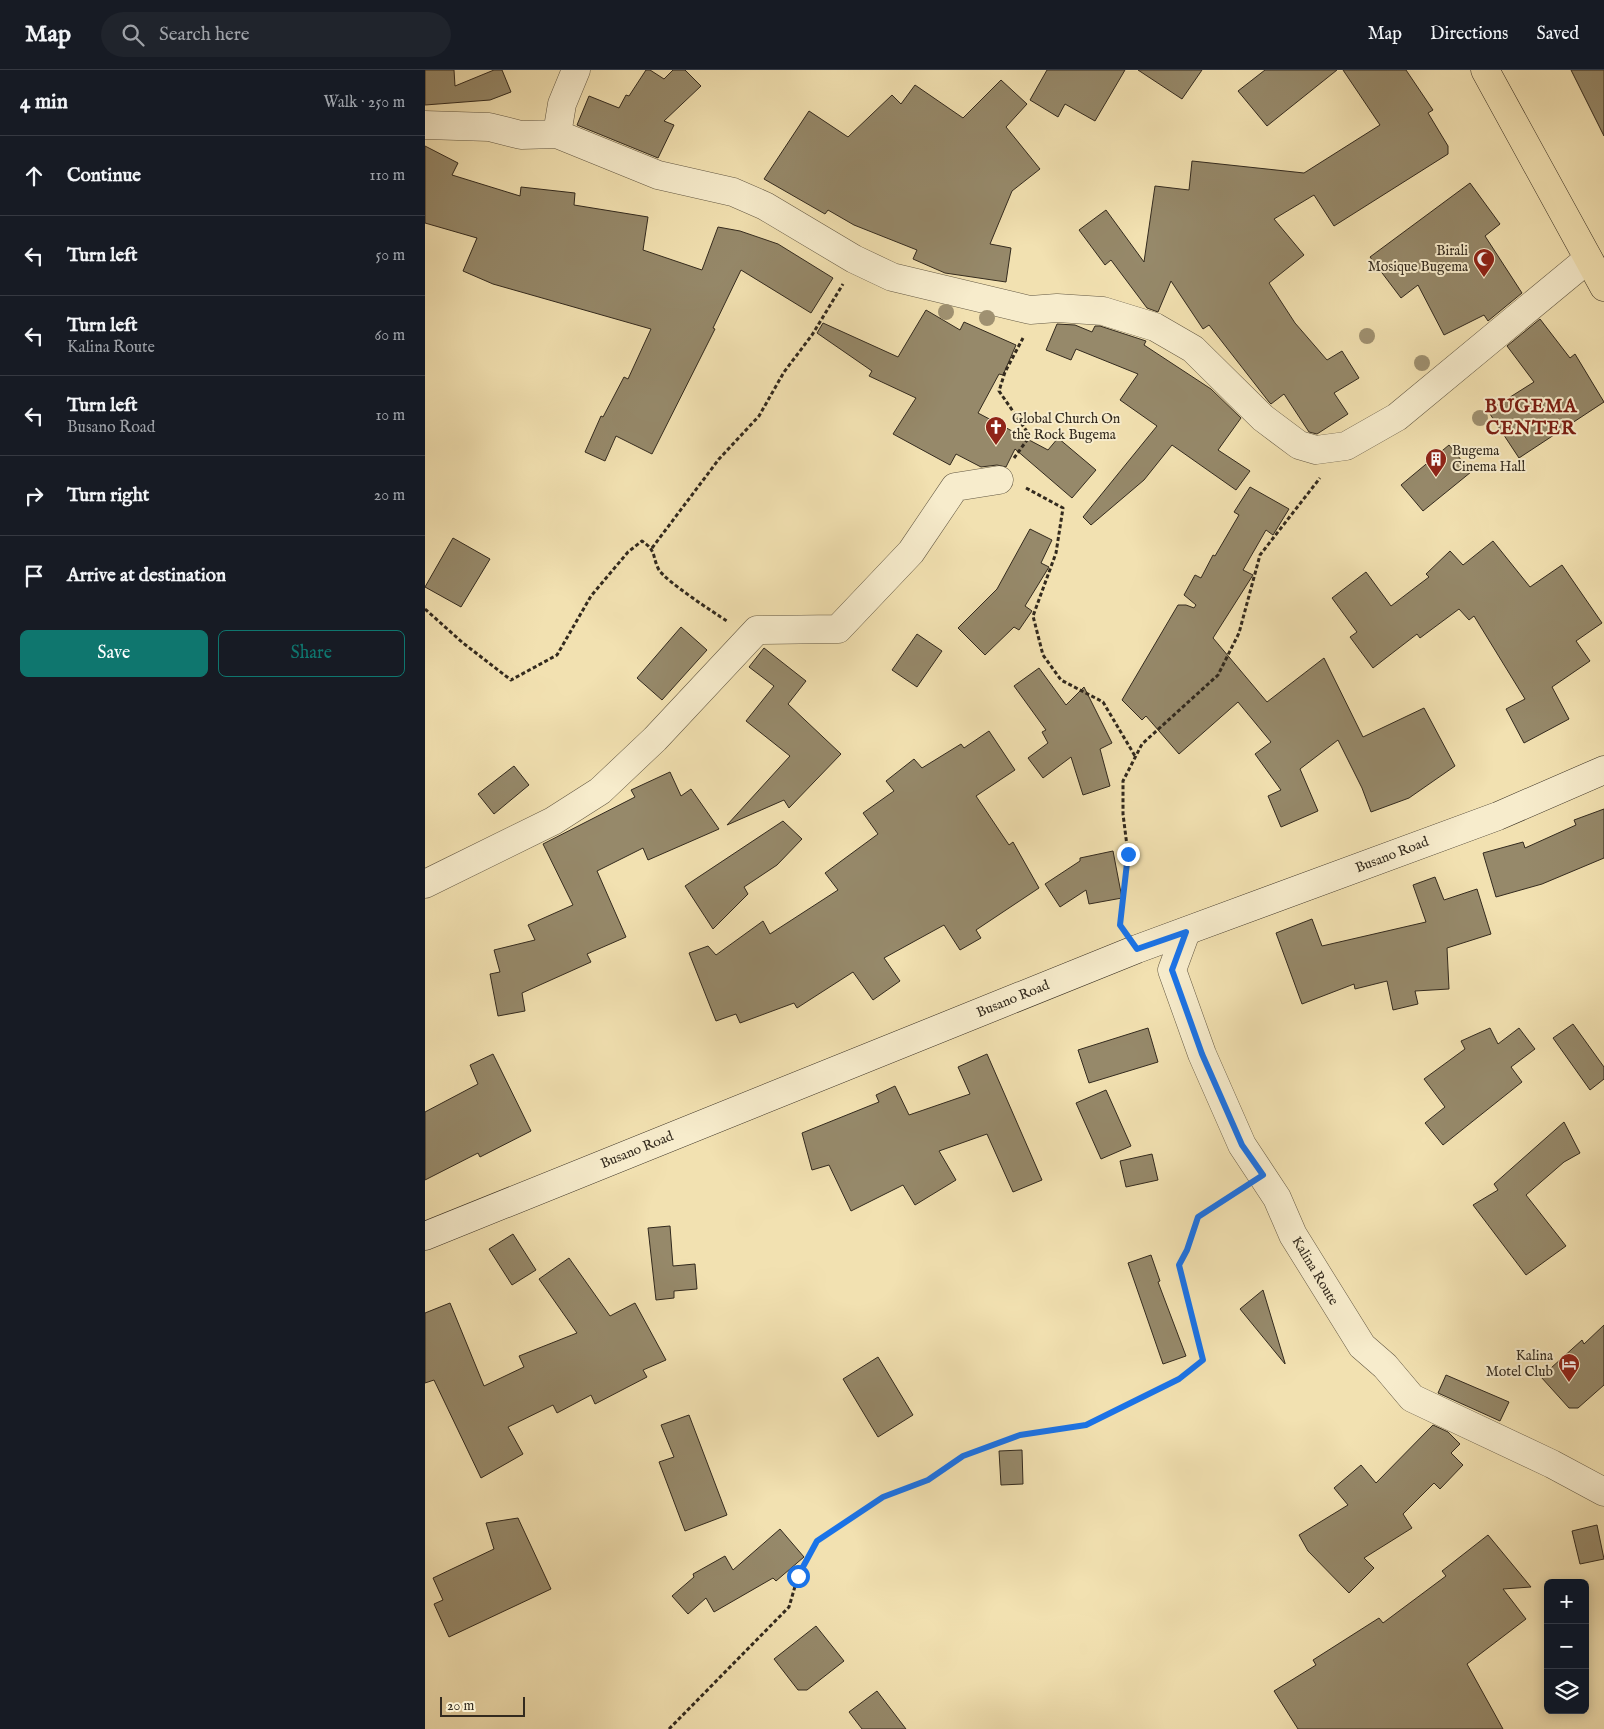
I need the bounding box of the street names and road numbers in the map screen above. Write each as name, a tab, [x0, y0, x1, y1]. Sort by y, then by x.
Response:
street label: Busano Road	[1353, 833, 1432, 877]
street label: Busano Road	[974, 976, 1053, 1022]
street label: Busano Road	[598, 1127, 677, 1173]
street label: Kalina Route	[1287, 1233, 1343, 1309]

